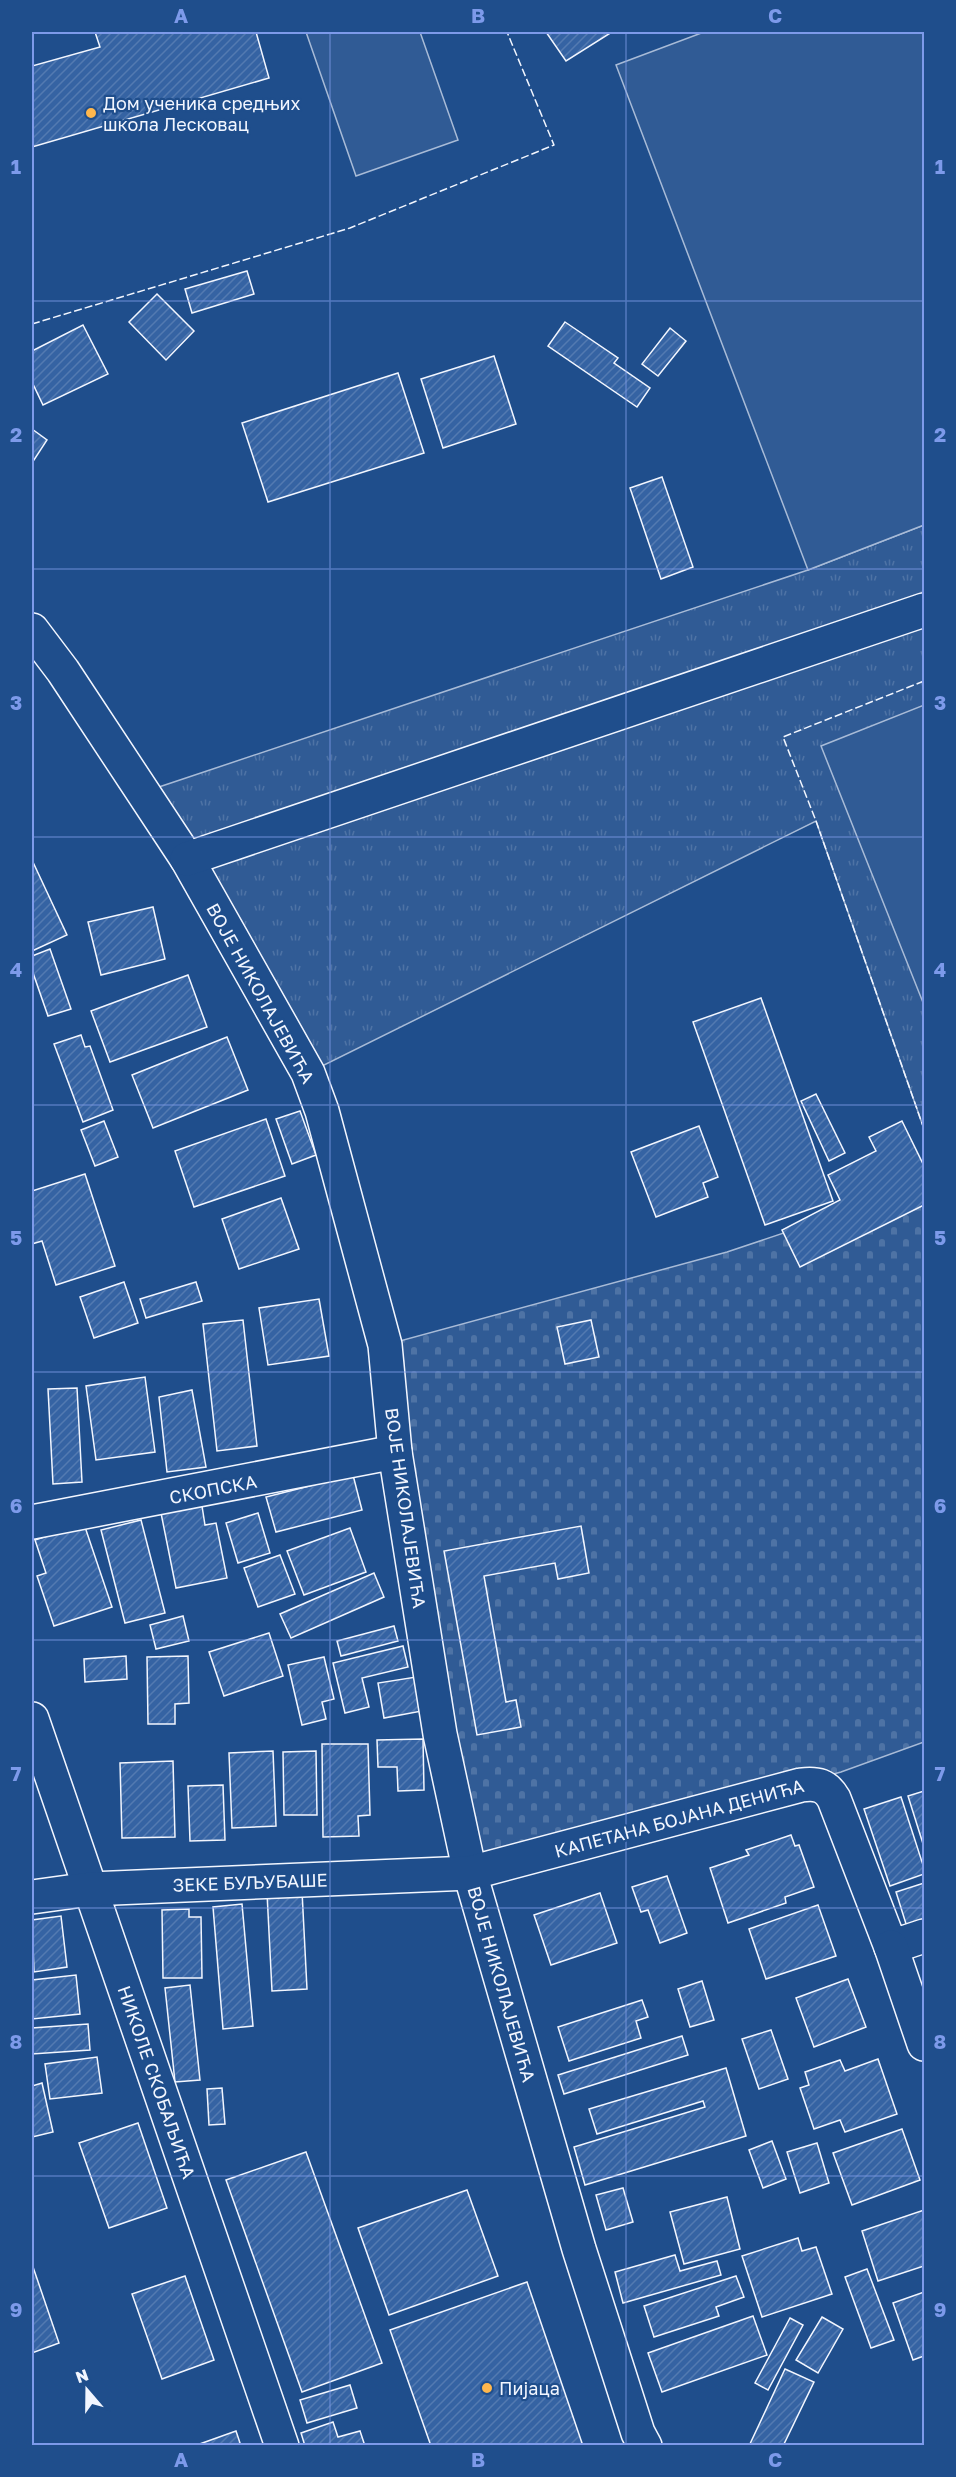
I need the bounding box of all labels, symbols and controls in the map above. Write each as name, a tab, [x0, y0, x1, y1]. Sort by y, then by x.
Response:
text: A	[174, 3, 188, 27]
text: B	[471, 3, 485, 27]
text: C	[768, 3, 782, 27]
place label: Дом ученика средњих школа Лесковац	[103, 92, 300, 135]
marker: Дом ученика средњих школа Лесковац	[84, 106, 98, 120]
text: 1	[11, 154, 21, 178]
text: 1	[935, 154, 945, 178]
text: 2	[10, 422, 22, 446]
text: 2	[934, 422, 946, 446]
text: 3	[10, 690, 22, 714]
text: 3	[934, 690, 946, 714]
street label: ВОЈЕ НИКОЛАЈЕВИЋА	[202, 899, 320, 1087]
text: 4	[10, 957, 22, 981]
text: 4	[934, 957, 946, 981]
text: 5	[10, 1225, 22, 1249]
text: 5	[934, 1225, 946, 1249]
street label: ВОЈЕ НИКОЛАЈЕВИЋА	[381, 1406, 431, 1610]
street label: СКОПСКА	[167, 1470, 259, 1508]
text: 6	[10, 1493, 22, 1517]
text: 6	[934, 1493, 946, 1517]
text: 7	[11, 1761, 22, 1785]
text: 7	[935, 1761, 946, 1785]
street label: КАПЕТАНА БОЈАНА ДЕНИЋА	[552, 1774, 806, 1862]
street label: ЗЕКЕ БУЉУБАШЕ	[172, 1868, 328, 1896]
street label: ВОЈЕ НИКОЛАЈЕВИЋА	[464, 1884, 540, 2084]
street label: НИКОЛЕ СКОБАЉИЋА	[114, 1983, 200, 2181]
text: 8	[10, 2029, 22, 2053]
text: 8	[934, 2029, 946, 2053]
text: 9	[10, 2297, 22, 2321]
text: 9	[934, 2297, 946, 2321]
north arrow	[57, 2360, 117, 2420]
text: N	[73, 2364, 91, 2387]
place label: Пијаца	[499, 2377, 560, 2399]
marker: Пијаца	[480, 2381, 494, 2395]
text: A	[174, 2447, 188, 2471]
text: B	[471, 2447, 485, 2471]
text: C	[768, 2447, 782, 2471]

